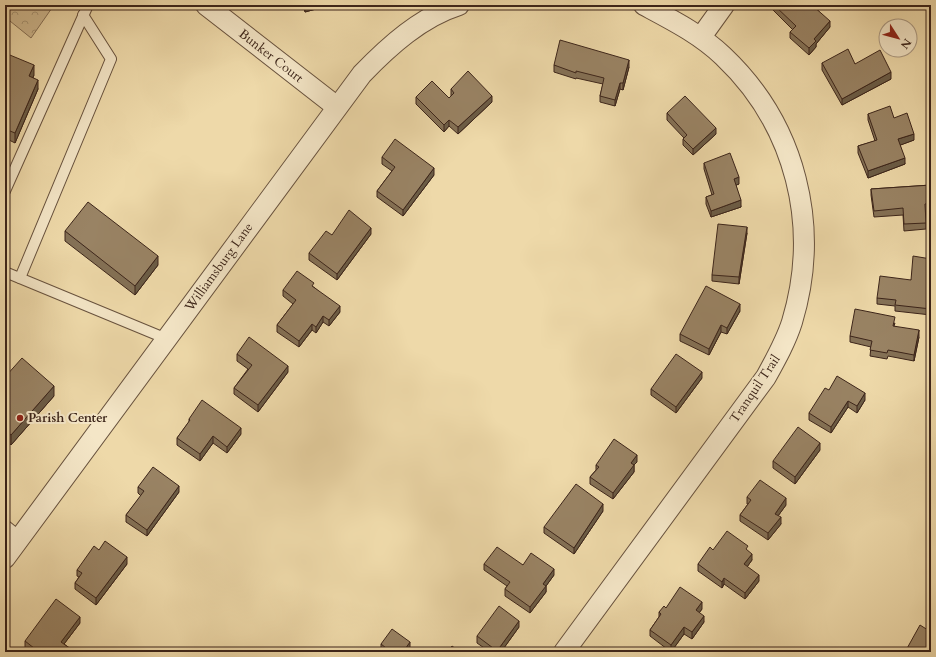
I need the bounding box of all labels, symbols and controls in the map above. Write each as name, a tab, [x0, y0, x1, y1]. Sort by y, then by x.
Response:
north arrow	[878, 18, 918, 58]
street label: Bunker Court	[235, 25, 307, 87]
text: N	[897, 35, 915, 52]
street label: Williamsburg Lane	[180, 219, 257, 316]
street label: Tranquil Trail	[726, 351, 785, 427]
place label: Parish Center	[28, 409, 108, 427]
marker: Parish Center	[15, 413, 25, 423]

